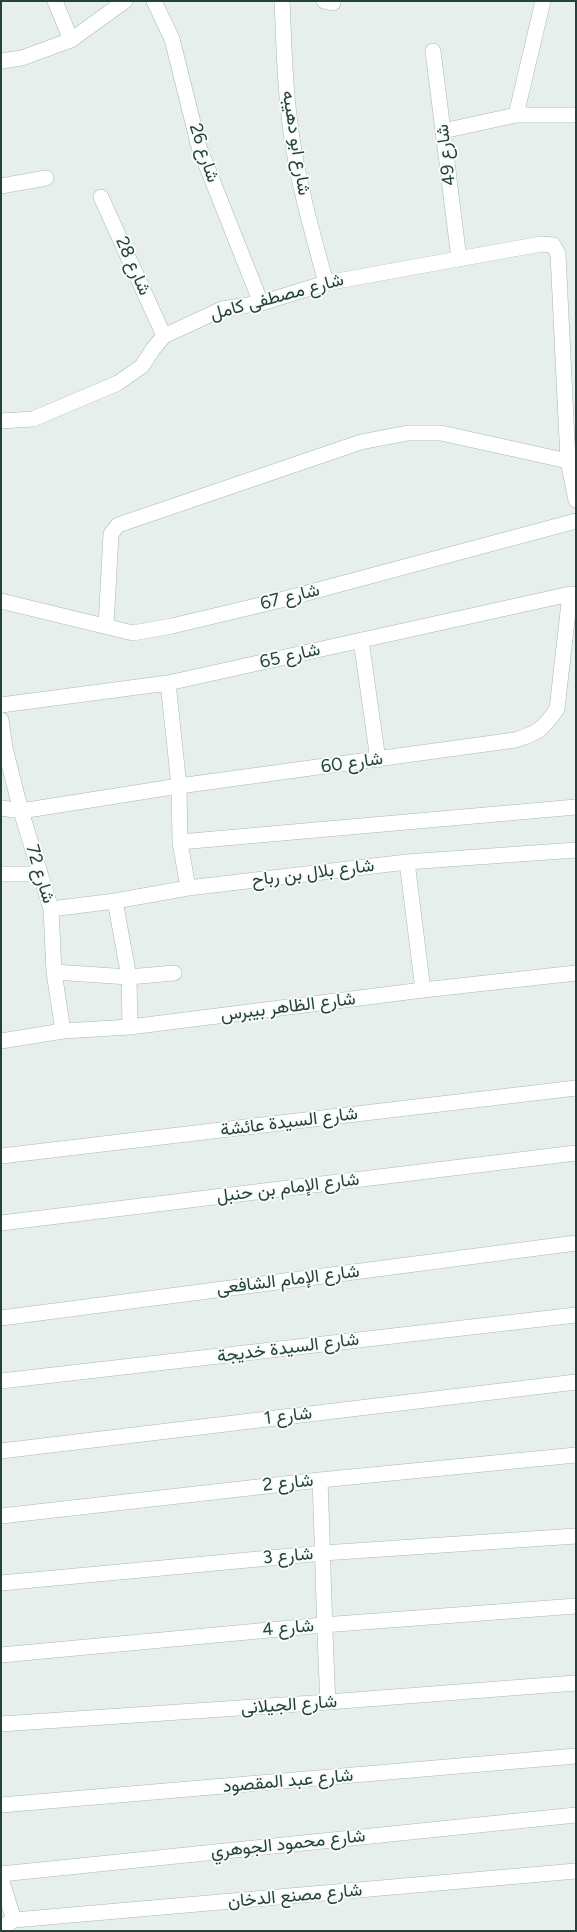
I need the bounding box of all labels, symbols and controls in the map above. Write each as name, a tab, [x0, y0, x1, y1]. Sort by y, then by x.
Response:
street label: شارع ابو دهيبه	[277, 89, 315, 197]
street label: شارع 26	[184, 121, 224, 185]
street label: شارع 49	[432, 123, 460, 187]
street label: شارع 28	[111, 233, 155, 299]
street label: شارع مصطفى كامل	[208, 269, 346, 325]
street label: شارع 67	[258, 579, 322, 615]
street label: شارع 65	[258, 639, 322, 673]
street label: شارع 60	[320, 748, 384, 778]
street label: شارع 72	[21, 842, 59, 906]
street label: شارع بلال بن رباح	[251, 855, 375, 891]
street label: شارع الظاهر بيبرس	[219, 988, 357, 1026]
street label: شارع السيدة عائشة	[219, 1103, 359, 1141]
street label: شارع الإمام بن حنبل	[215, 1169, 361, 1207]
street label: شارع الإمام الشافعى	[215, 1261, 361, 1299]
street label: شارع السيدة خديجة	[216, 1329, 360, 1367]
street label: شارع 1	[263, 1402, 313, 1430]
street label: شارع 2	[262, 1470, 314, 1496]
street label: شارع 3	[262, 1543, 314, 1569]
street label: شارع 4	[261, 1615, 315, 1641]
street label: شارع الجيلانى	[240, 1691, 338, 1719]
street label: شارع عبد المقصود	[222, 1765, 354, 1797]
street label: شارع محمود الجوهري	[209, 1825, 367, 1863]
street label: شارع مصنع الدخان	[227, 1879, 363, 1913]

